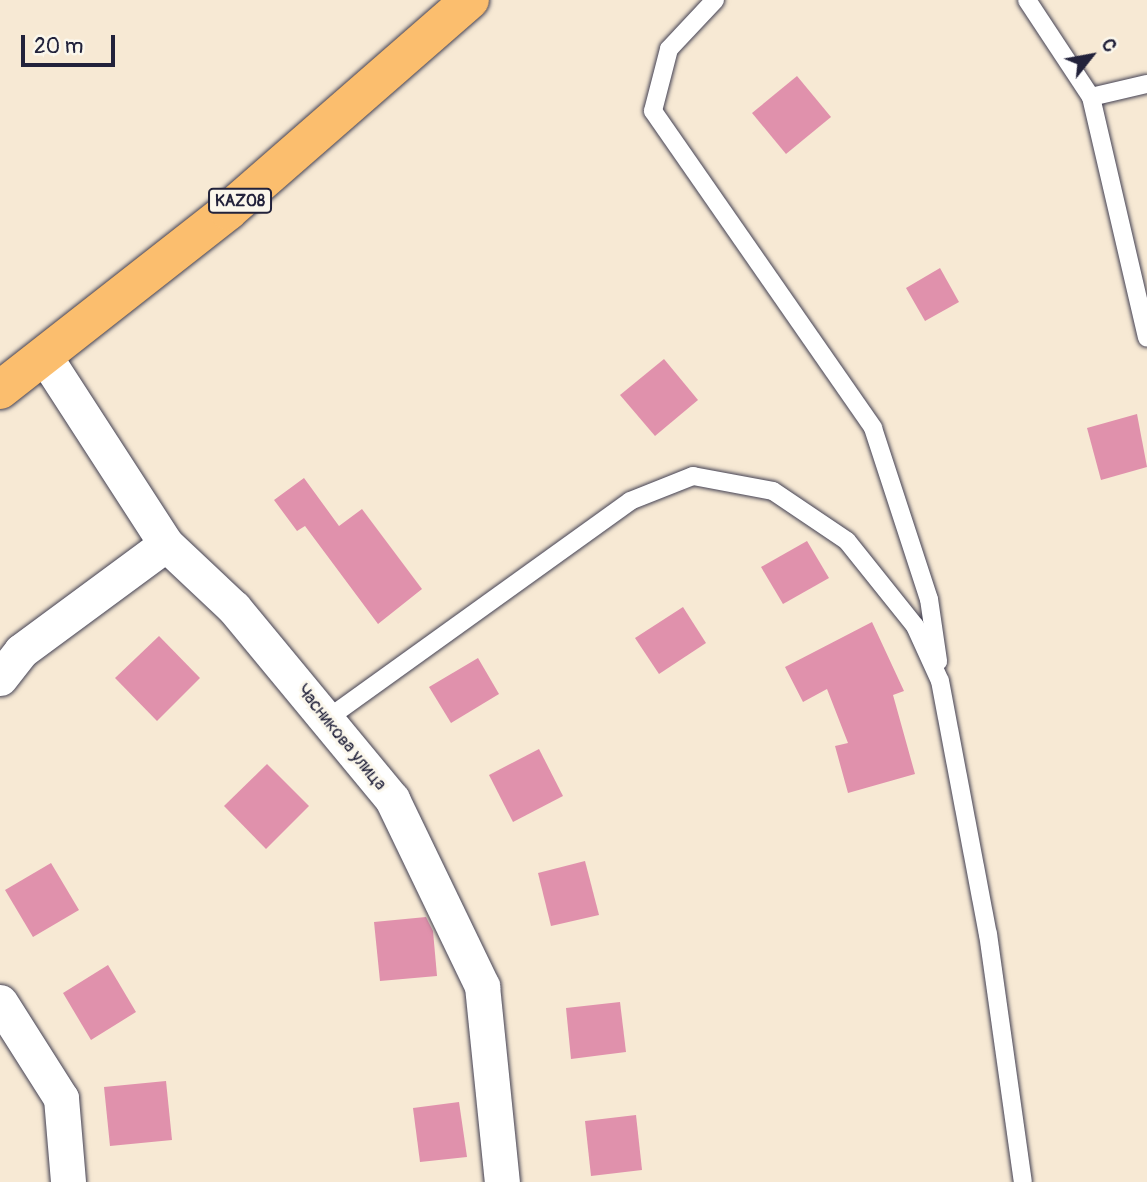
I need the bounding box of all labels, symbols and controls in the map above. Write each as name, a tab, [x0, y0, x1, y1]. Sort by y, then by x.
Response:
scale bar	[24, 21, 119, 65]
north arrow	[1056, 21, 1126, 91]
text: 20 m	[34, 33, 83, 60]
text: С	[1096, 34, 1122, 56]
road number: KAZ08	[207, 188, 273, 214]
street label: Часникова улица	[292, 681, 390, 795]

